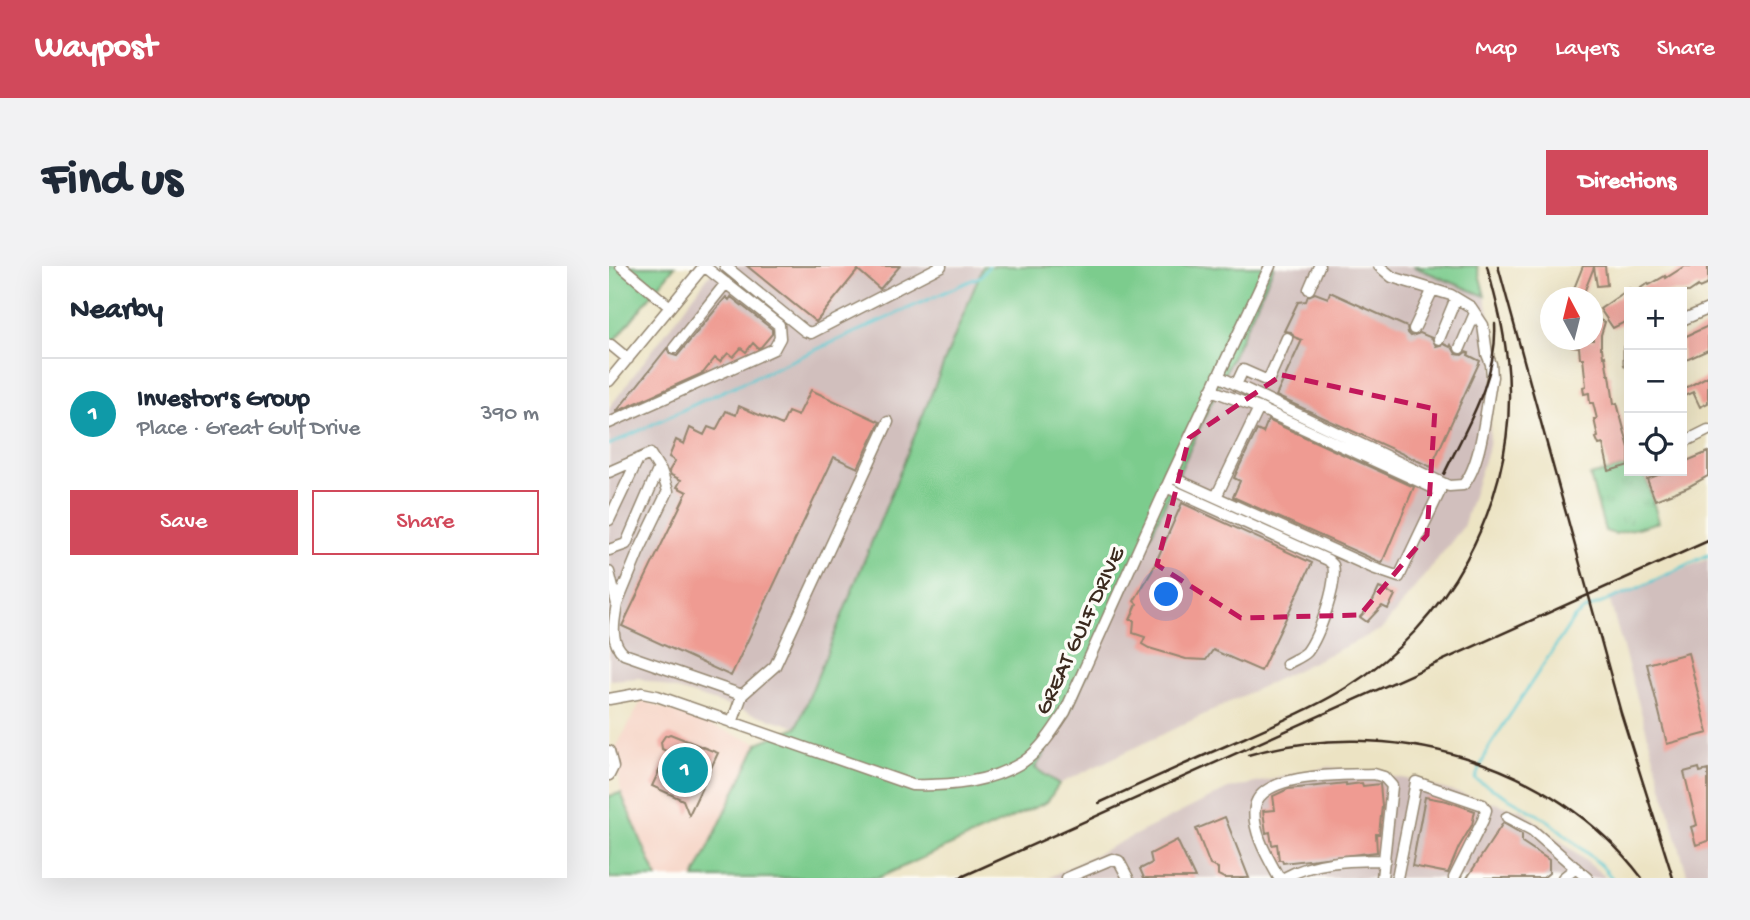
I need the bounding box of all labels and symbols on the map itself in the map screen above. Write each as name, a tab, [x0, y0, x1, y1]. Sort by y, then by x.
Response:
north arrow	[1540, 287, 1603, 350]
street label: GREAT GULF DRIVE	[1031, 542, 1133, 720]
your location	[1149, 577, 1183, 611]
pin: 1	[662, 744, 708, 796]

